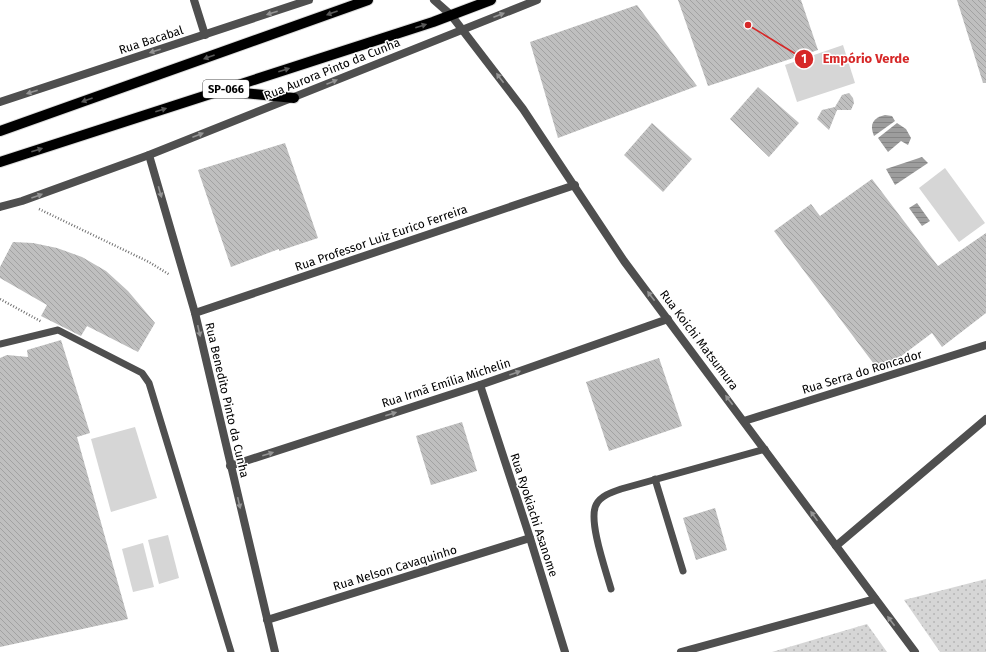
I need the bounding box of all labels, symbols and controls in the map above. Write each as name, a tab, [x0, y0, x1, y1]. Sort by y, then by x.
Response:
one-way arrow	[266, 10, 278, 16]
one-way arrow	[325, 10, 337, 16]
one-way arrow	[494, 11, 506, 17]
one-way arrow	[416, 22, 428, 28]
street label: Rua Bacabal	[117, 23, 185, 57]
street label: Rua Aurora Pinto da Cunha	[262, 35, 402, 103]
callout: Empório Verde	[794, 46, 917, 71]
one-way arrow	[149, 48, 161, 54]
text: Empório Verde	[823, 51, 909, 66]
text: 1	[801, 52, 807, 66]
one-way arrow	[203, 54, 215, 60]
one-way arrow	[279, 67, 291, 73]
one-way arrow	[495, 72, 504, 83]
one-way arrow	[327, 79, 339, 85]
road number: SP-066	[203, 80, 249, 98]
one-way arrow	[25, 89, 37, 95]
one-way arrow	[80, 98, 92, 104]
one-way arrow	[155, 107, 167, 113]
one-way arrow	[193, 132, 205, 138]
one-way arrow	[31, 147, 43, 153]
one-way arrow	[157, 186, 163, 198]
one-way arrow	[32, 192, 44, 198]
street label: Rua Professor Luiz Eurico Ferreira	[293, 202, 469, 274]
street label: Rua Koichi Matsumura	[657, 287, 741, 393]
one-way arrow	[647, 291, 655, 302]
street label: Rua Benedito Pinto da Cunha	[202, 321, 252, 479]
one-way arrow	[196, 324, 202, 337]
street label: Rua Serra do Roncador	[800, 347, 924, 397]
street label: Rua Irmã Emília Michelin	[380, 356, 512, 410]
one-way arrow	[509, 370, 521, 376]
one-way arrow	[725, 395, 733, 406]
one-way arrow	[386, 411, 398, 417]
one-way arrow	[262, 450, 274, 456]
street label: Rua Ryokiachi Asanome	[507, 451, 561, 579]
one-way arrow	[237, 497, 243, 510]
one-way arrow	[810, 511, 818, 521]
street label: Rua Nelson Cavaquinho	[331, 542, 459, 594]
one-way arrow	[887, 615, 896, 626]

